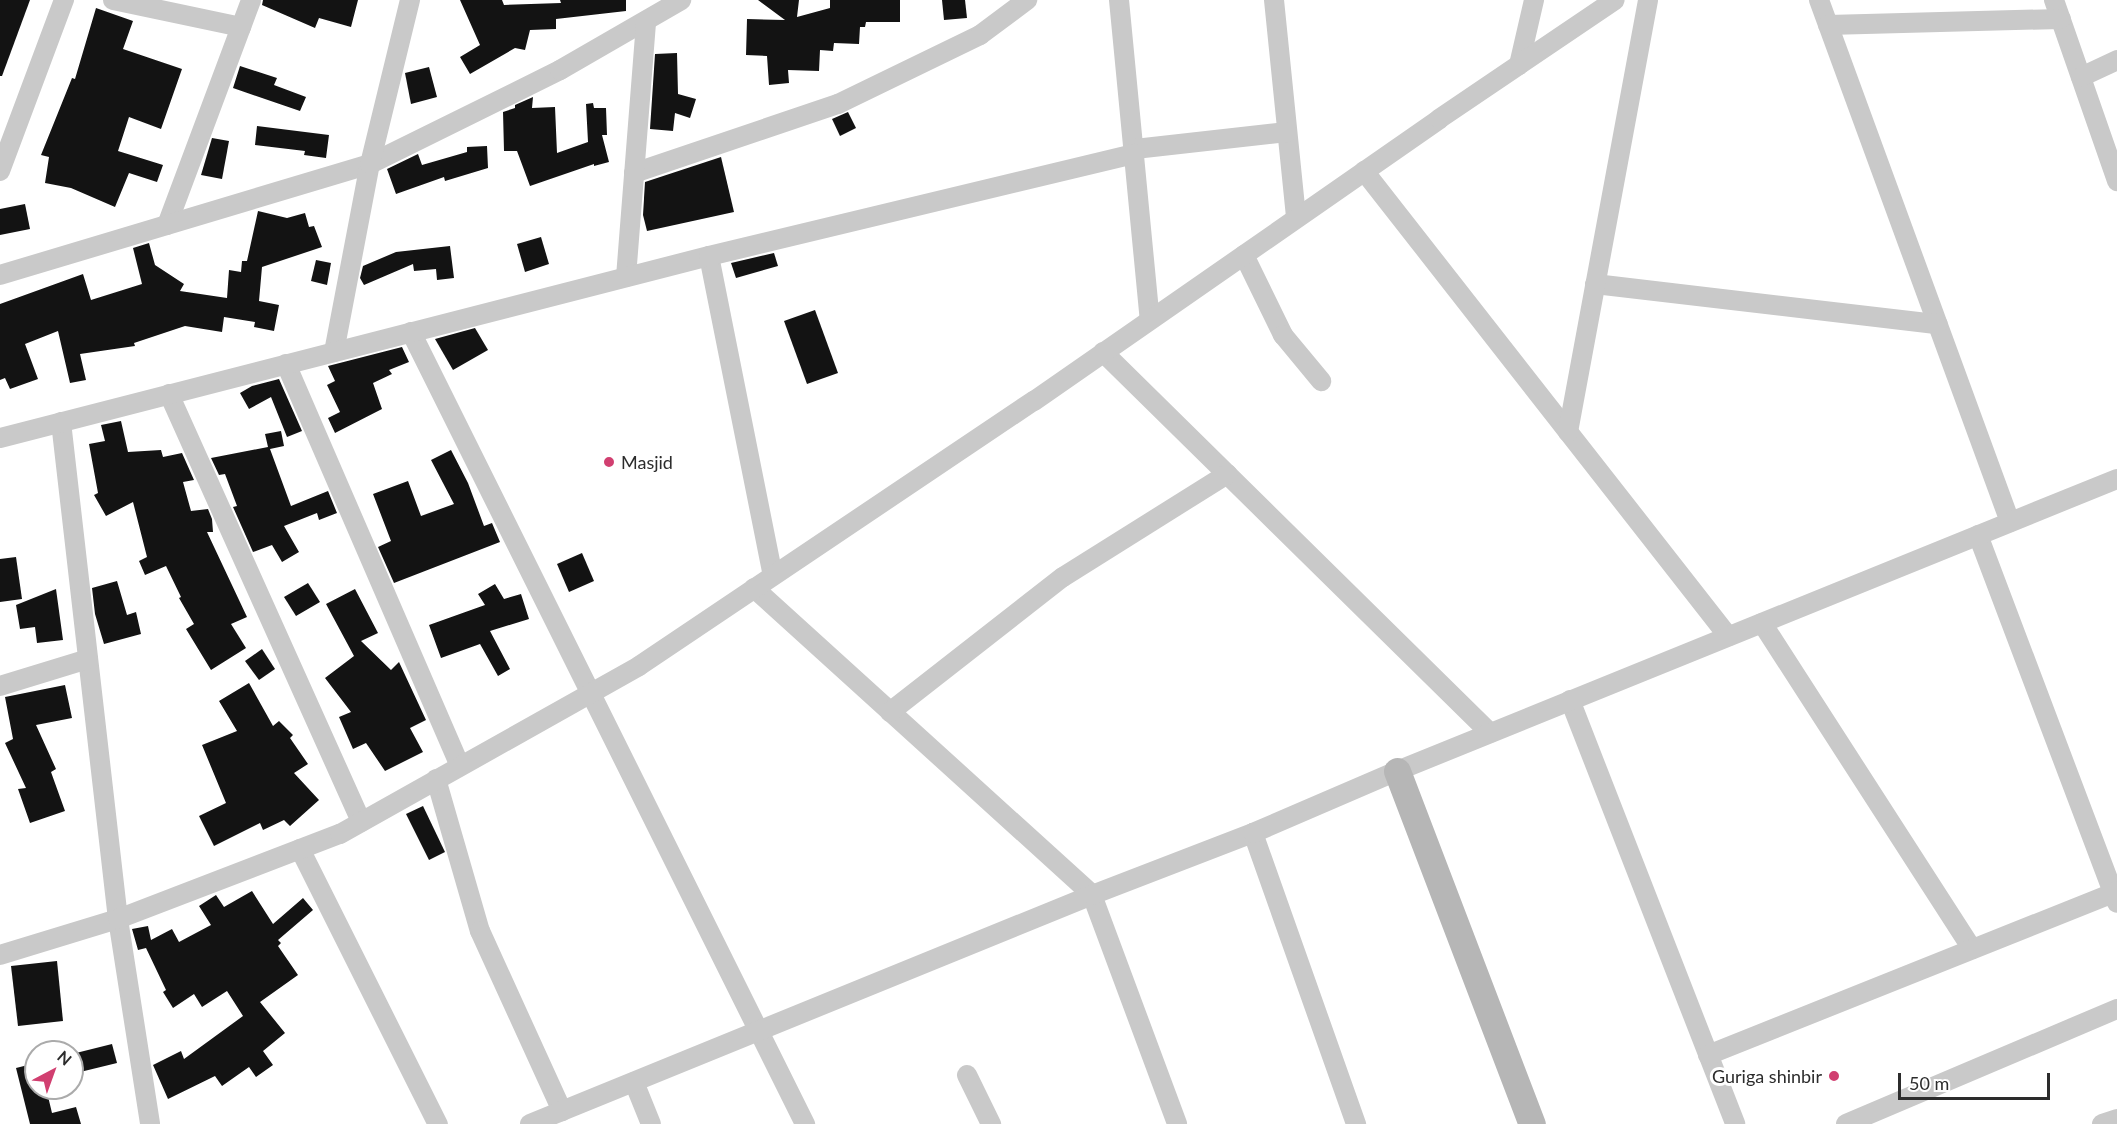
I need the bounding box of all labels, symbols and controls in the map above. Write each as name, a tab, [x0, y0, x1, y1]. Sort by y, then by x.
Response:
place label: Masjid	[621, 451, 673, 473]
marker: Masjid	[602, 455, 616, 469]
north arrow	[24, 1040, 84, 1100]
text: N	[54, 1046, 76, 1069]
scale bar	[1901, 1061, 2052, 1099]
place label: Guriga shinbir	[1712, 1065, 1822, 1087]
marker: Guriga shinbir	[1827, 1069, 1841, 1083]
text: 50 m	[1909, 1072, 1949, 1094]

